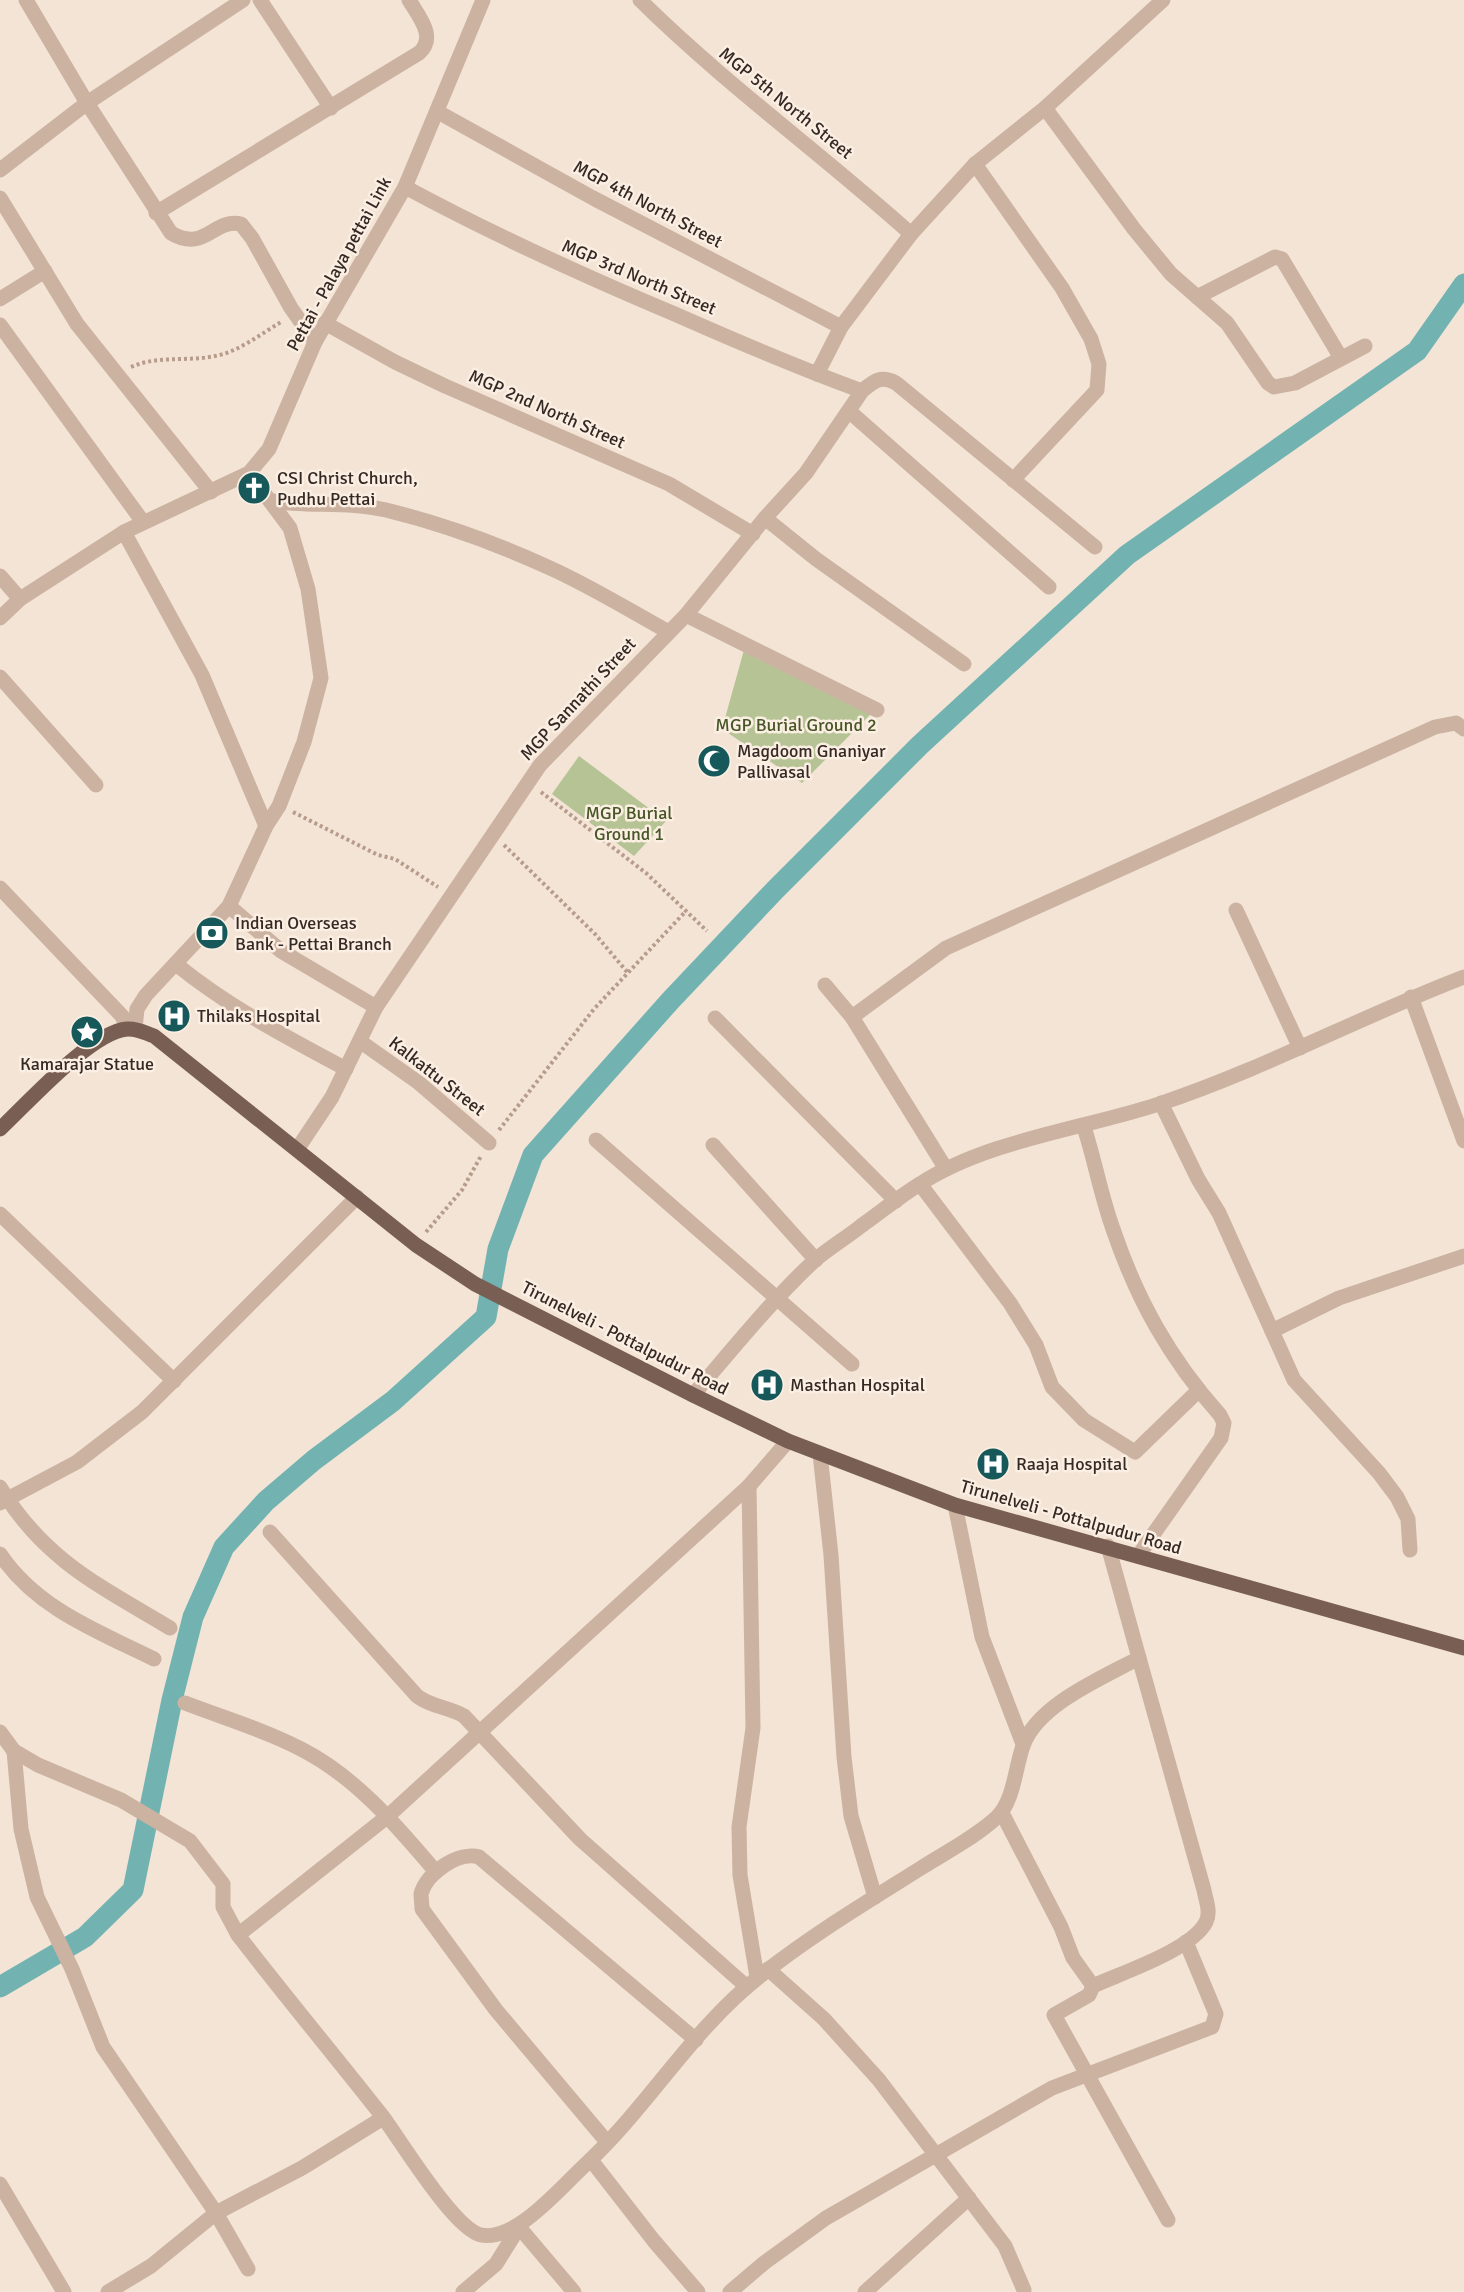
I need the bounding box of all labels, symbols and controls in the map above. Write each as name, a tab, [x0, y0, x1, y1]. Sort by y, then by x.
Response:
street label: MGP 5th North Street	[715, 42, 857, 164]
street label: MGP 4th North Street	[570, 155, 726, 253]
street label: Pettai - Palaya pettai Link	[282, 173, 396, 355]
street label: MGP 3rd North Street	[559, 235, 719, 319]
street label: MGP 2nd North Street	[465, 365, 629, 453]
place label: CSI Christ Church, Pudhu Pettai	[277, 467, 418, 510]
church icon: CSI Christ Church, Pudhu Pettai	[236, 470, 272, 506]
street label: MGP Sannathi Street	[515, 633, 641, 765]
park label: MGP Burial Ground 2	[715, 714, 877, 736]
place label: Magdoom Gnaniyar Pallivasal	[737, 740, 886, 783]
mosque icon: Magdoom Gnaniyar Pallivasal	[696, 743, 732, 779]
park label: MGP Burial Ground 1	[585, 802, 673, 845]
place label: Indian Overseas Bank - Pettai Branch	[235, 912, 392, 955]
bank icon: Indian Overseas Bank - Pettai Branch	[194, 915, 230, 951]
hospital icon: Thilaks Hospital	[156, 998, 192, 1034]
place label: Thilaks Hospital	[197, 1005, 320, 1027]
place icon: Kamarajar Statue	[69, 1014, 105, 1050]
street label: Kalkattu Street	[384, 1031, 490, 1121]
place label: Kamarajar Statue	[20, 1053, 154, 1075]
street label: Tirunelveli - Pottalpudur Road	[518, 1276, 732, 1400]
hospital icon: Masthan Hospital	[749, 1367, 785, 1403]
place label: Masthan Hospital	[790, 1374, 925, 1396]
hospital icon: Raaja Hospital	[975, 1446, 1011, 1482]
place label: Raaja Hospital	[1016, 1453, 1127, 1475]
street label: Tirunelveli - Pottalpudur Road	[958, 1475, 1184, 1559]

